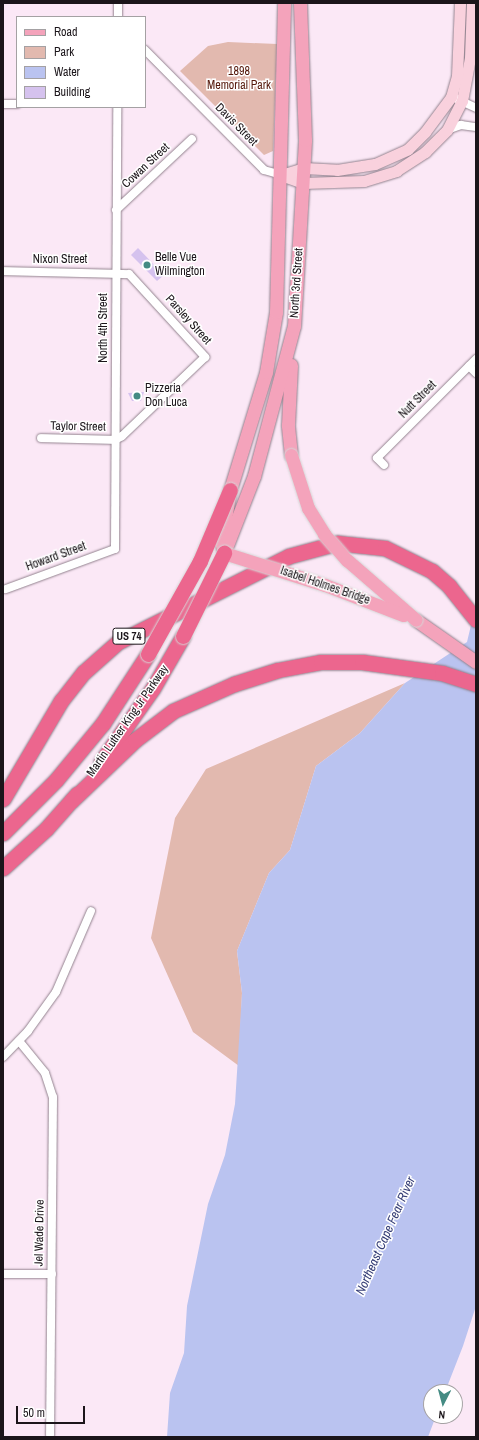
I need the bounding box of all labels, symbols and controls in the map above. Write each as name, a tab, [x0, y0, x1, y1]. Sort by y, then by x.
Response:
legend	[16, 16, 146, 108]
text: Road	[54, 24, 78, 40]
text: Park	[54, 44, 74, 60]
text: Water	[54, 64, 80, 80]
park label: 1898 Memorial Park	[207, 65, 271, 93]
text: Building	[54, 84, 90, 100]
street label: Davis Street	[212, 101, 260, 149]
street label: Cowan Street	[119, 140, 173, 192]
street label: North 3rd Street	[287, 248, 307, 318]
place label: Belle Vue Wilmington	[155, 251, 205, 279]
street label: Nixon Street	[33, 253, 87, 267]
marker: Belle Vue Wilmington	[142, 260, 152, 270]
street label: Parsley Street	[162, 292, 214, 348]
street label: North 4th Street	[97, 293, 111, 363]
street label: Nutt Street	[396, 378, 440, 422]
place label: Pizzeria Don Luca	[145, 382, 187, 410]
marker: Pizzeria Don Luca	[132, 391, 142, 401]
street label: Taylor Street	[50, 419, 106, 435]
street label: Howard Street	[24, 539, 88, 575]
street label: Isabel Holmes Bridge	[278, 564, 372, 608]
road number: US 74	[112, 627, 146, 645]
street label: Martin Luther King Jr Parkway	[84, 662, 172, 780]
water label: Northeast Cape Fear River	[353, 1175, 419, 1297]
street label: Jel Wade Drive	[32, 1199, 48, 1267]
north arrow	[423, 1384, 463, 1424]
scale bar	[18, 1398, 87, 1424]
text: 50 m	[23, 1405, 45, 1421]
text: N	[438, 1408, 446, 1422]

